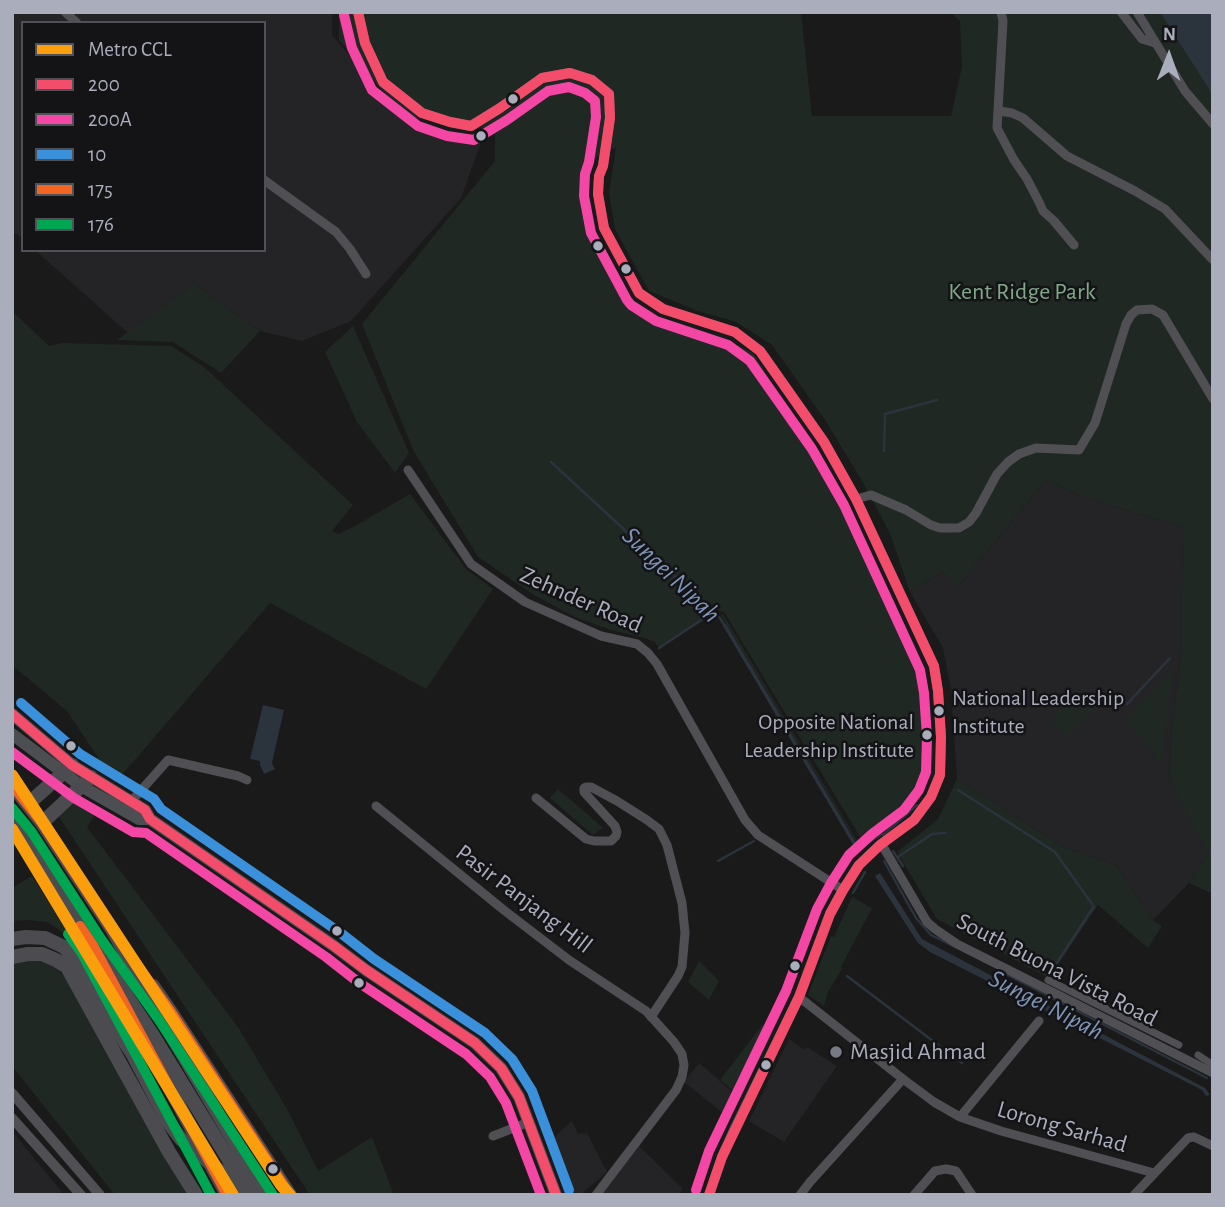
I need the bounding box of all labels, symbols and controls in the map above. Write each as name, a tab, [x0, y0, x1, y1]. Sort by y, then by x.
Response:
legend	[21, 21, 266, 252]
north arrow	[1134, 21, 1204, 91]
text: N	[1163, 25, 1176, 44]
text: Metro CCL	[88, 39, 172, 60]
text: 200	[88, 74, 120, 95]
unlabelled marker	[506, 92, 520, 106]
text: 200A	[88, 109, 132, 130]
unlabelled marker	[474, 129, 488, 143]
text: 10	[88, 144, 106, 165]
text: 175	[88, 179, 113, 200]
text: 176	[88, 214, 114, 235]
unlabelled marker	[591, 239, 605, 253]
unlabelled marker	[619, 262, 633, 276]
park label: Kent Ridge Park	[948, 278, 1096, 306]
water label: Sungei Nipah	[615, 521, 727, 629]
street label: Zehnder Road	[515, 560, 647, 640]
place label: National Leadership Institute	[952, 685, 1124, 736]
marker: National Leadership Institute	[932, 704, 946, 718]
place label: Opposite National Leadership Institute	[744, 709, 914, 760]
marker: Opposite National Leadership Institute	[920, 728, 934, 742]
unlabelled marker	[64, 739, 78, 753]
street label: Pasir Panjang Hill	[450, 838, 598, 960]
street label: South Buona Vista Road	[952, 907, 1162, 1033]
unlabelled marker	[330, 924, 344, 938]
unlabelled marker	[788, 959, 802, 973]
water label: Sungei Nipah	[983, 963, 1109, 1047]
unlabelled marker	[352, 976, 366, 990]
place label: Masjid Ahmad	[850, 1038, 986, 1066]
marker: Masjid Ahmad	[828, 1044, 844, 1060]
unlabelled marker	[759, 1058, 773, 1072]
street label: Lorong Sarhad	[994, 1095, 1130, 1159]
unlabelled marker	[266, 1162, 280, 1176]

